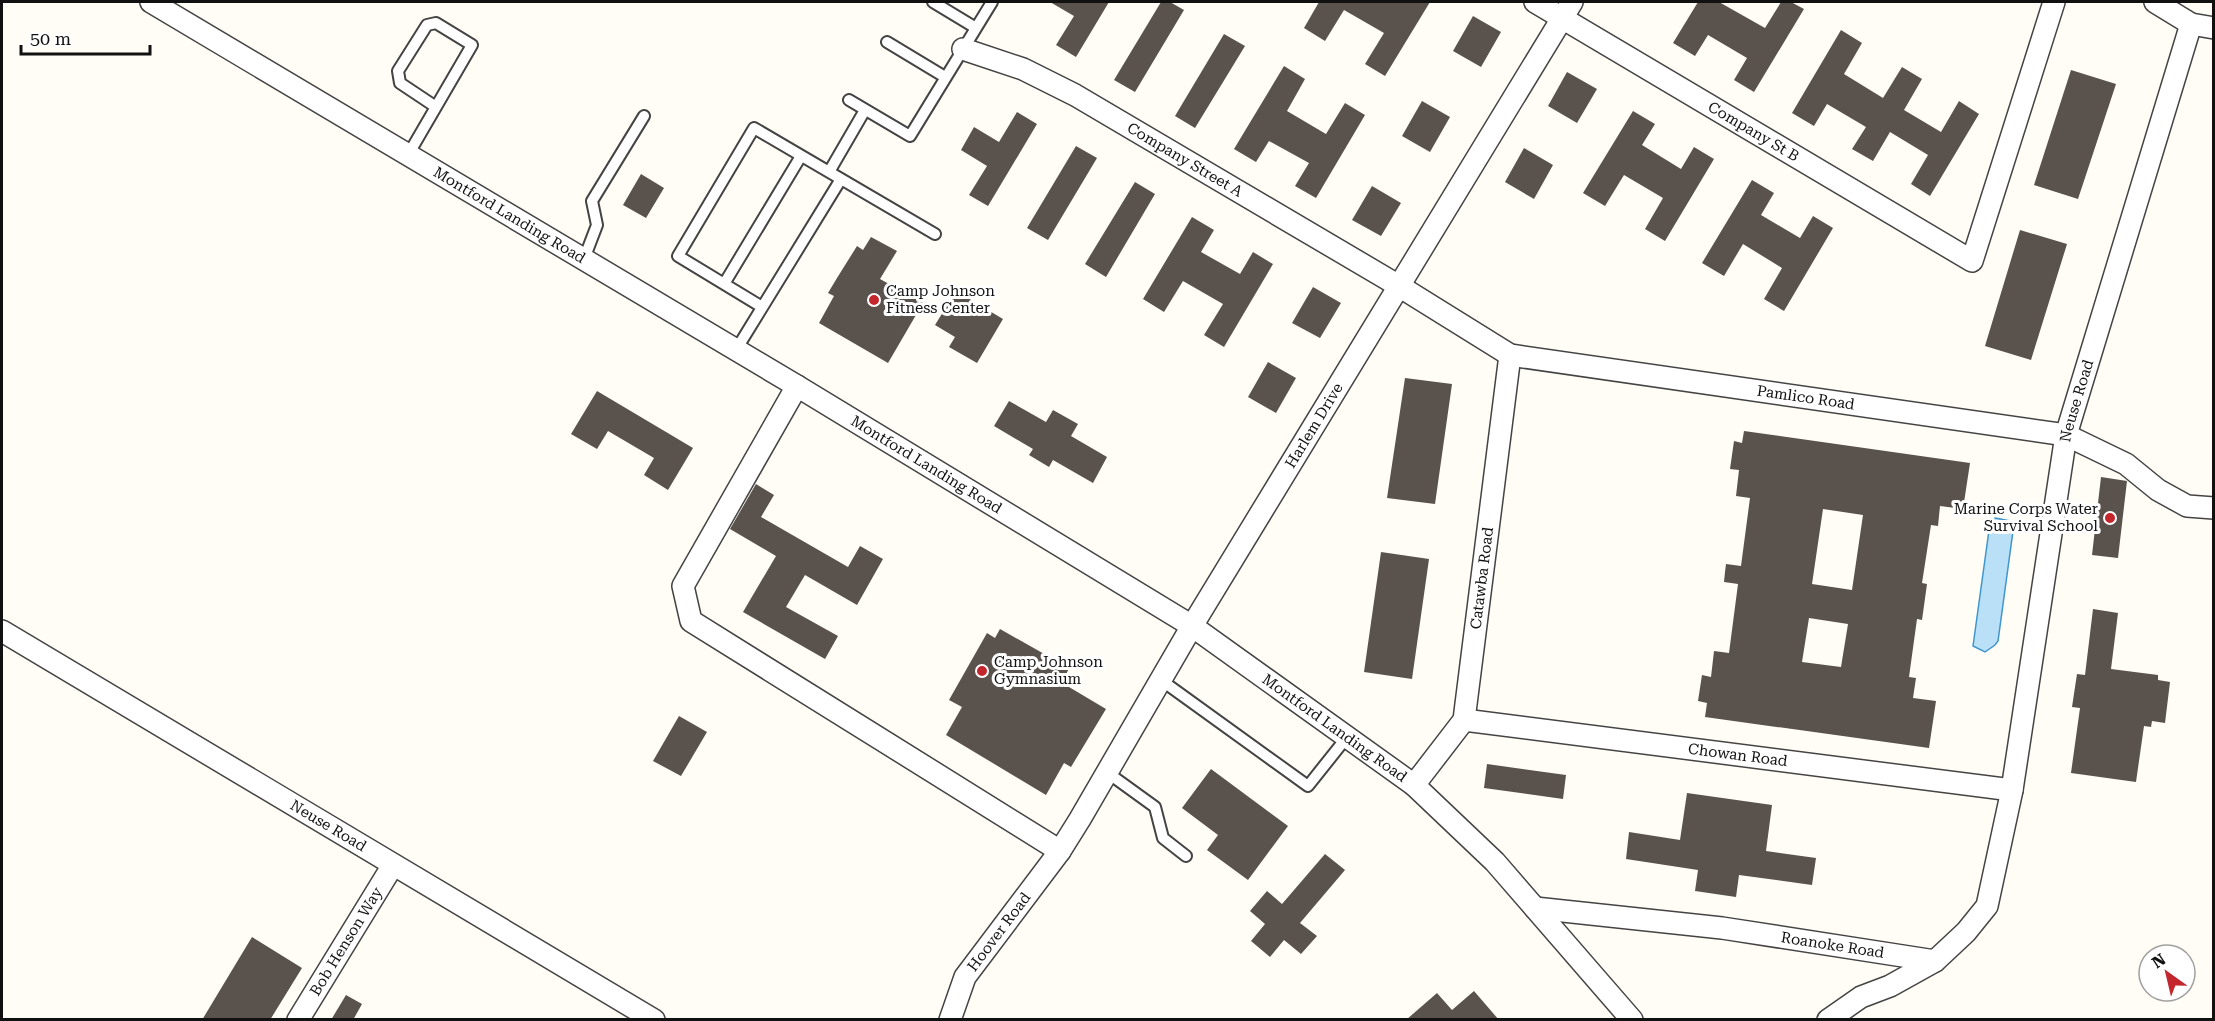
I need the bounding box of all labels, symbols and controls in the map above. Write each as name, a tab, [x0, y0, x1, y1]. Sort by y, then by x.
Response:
scale bar	[21, 18, 150, 56]
text: 50 m	[30, 28, 71, 49]
street label: Company St B	[1705, 98, 1802, 165]
street label: Company Street A	[1124, 119, 1246, 201]
street label: Montford Landing Road	[430, 163, 589, 267]
place label: Camp Johnson Fitness Center	[886, 282, 995, 317]
marker: Camp Johnson Fitness Center	[867, 293, 881, 307]
street label: Neuse Road	[2056, 357, 2098, 443]
street label: Harlem Drive	[1281, 380, 1347, 471]
street label: Pamlico Road	[1756, 382, 1856, 414]
street label: Montford Landing Road	[848, 412, 1006, 518]
place label: Marine Corps Water Survival School	[1954, 500, 2098, 535]
marker: Marine Corps Water Survival School	[2103, 511, 2117, 525]
street label: Catawba Road	[1467, 526, 1497, 630]
place label: Camp Johnson Gymnasium	[994, 653, 1103, 688]
marker: Camp Johnson Gymnasium	[975, 664, 989, 678]
street label: Montford Landing Road	[1259, 670, 1411, 786]
street label: Chowan Road	[1687, 740, 1789, 770]
street label: Neuse Road	[287, 796, 370, 856]
street label: Bob Henson Way	[306, 884, 386, 999]
street label: Hoover Road	[964, 889, 1035, 975]
street label: Roanoke Road	[1780, 928, 1886, 962]
north arrow	[2137, 943, 2197, 1003]
text: N	[2148, 950, 2169, 972]

